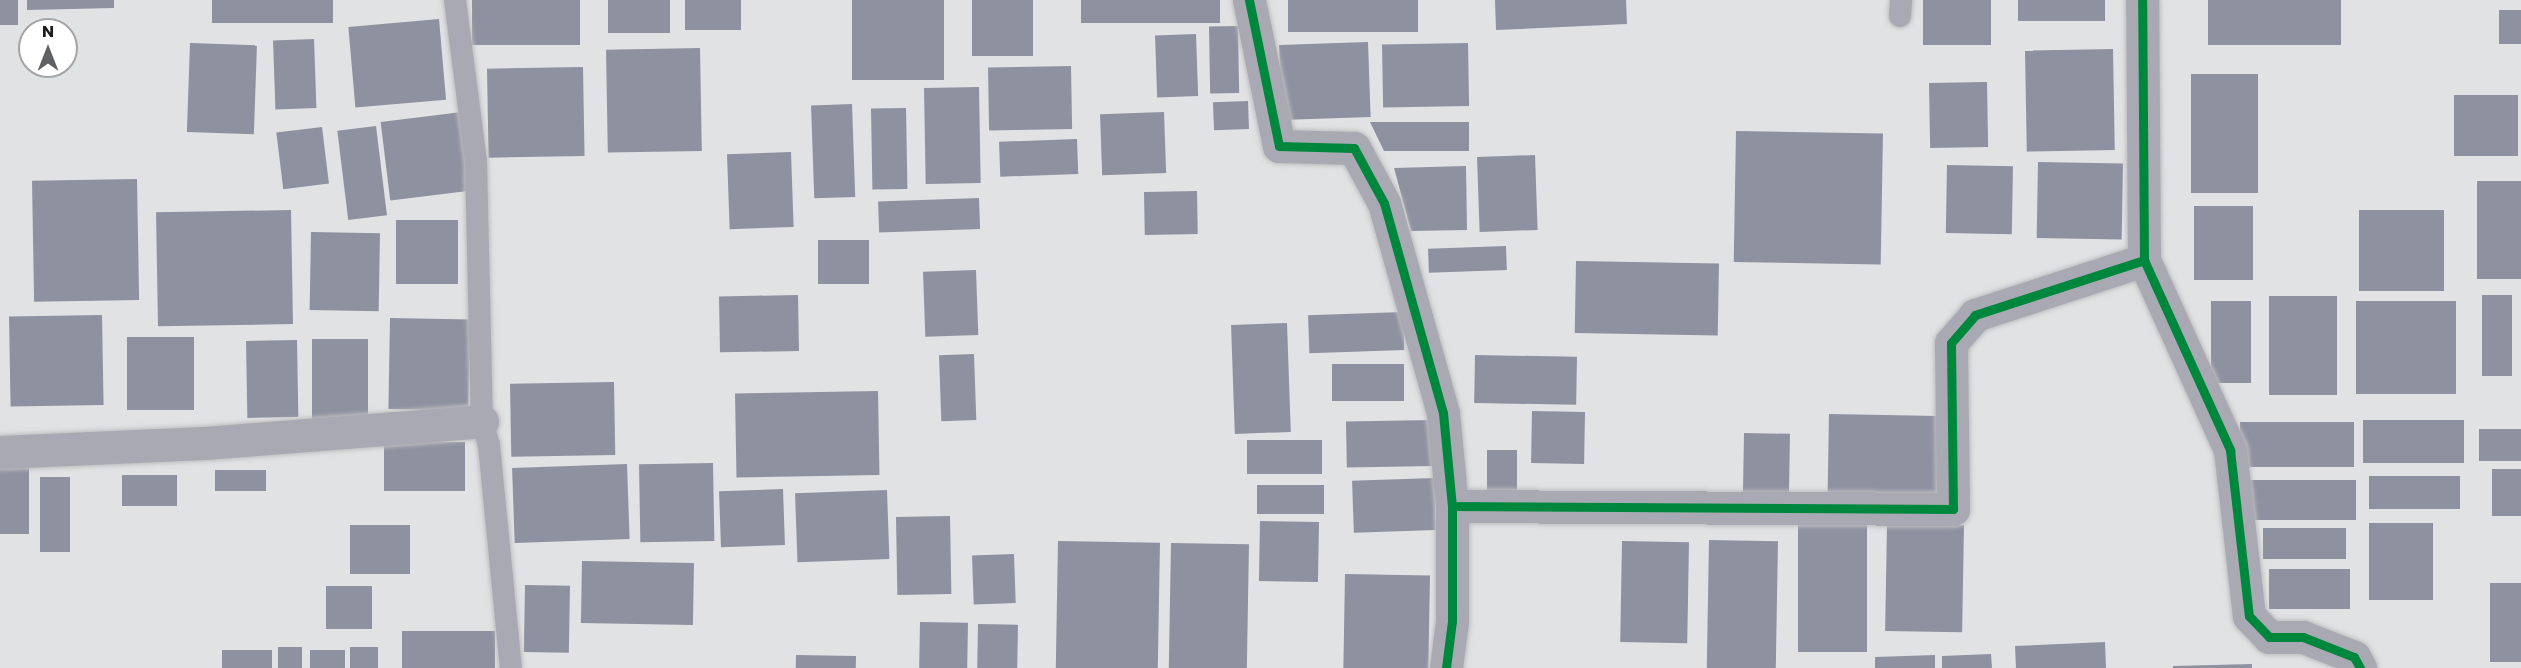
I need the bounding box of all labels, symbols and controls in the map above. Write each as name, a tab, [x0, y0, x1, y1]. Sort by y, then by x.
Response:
north arrow	[18, 18, 78, 78]
text: N	[42, 20, 54, 43]

